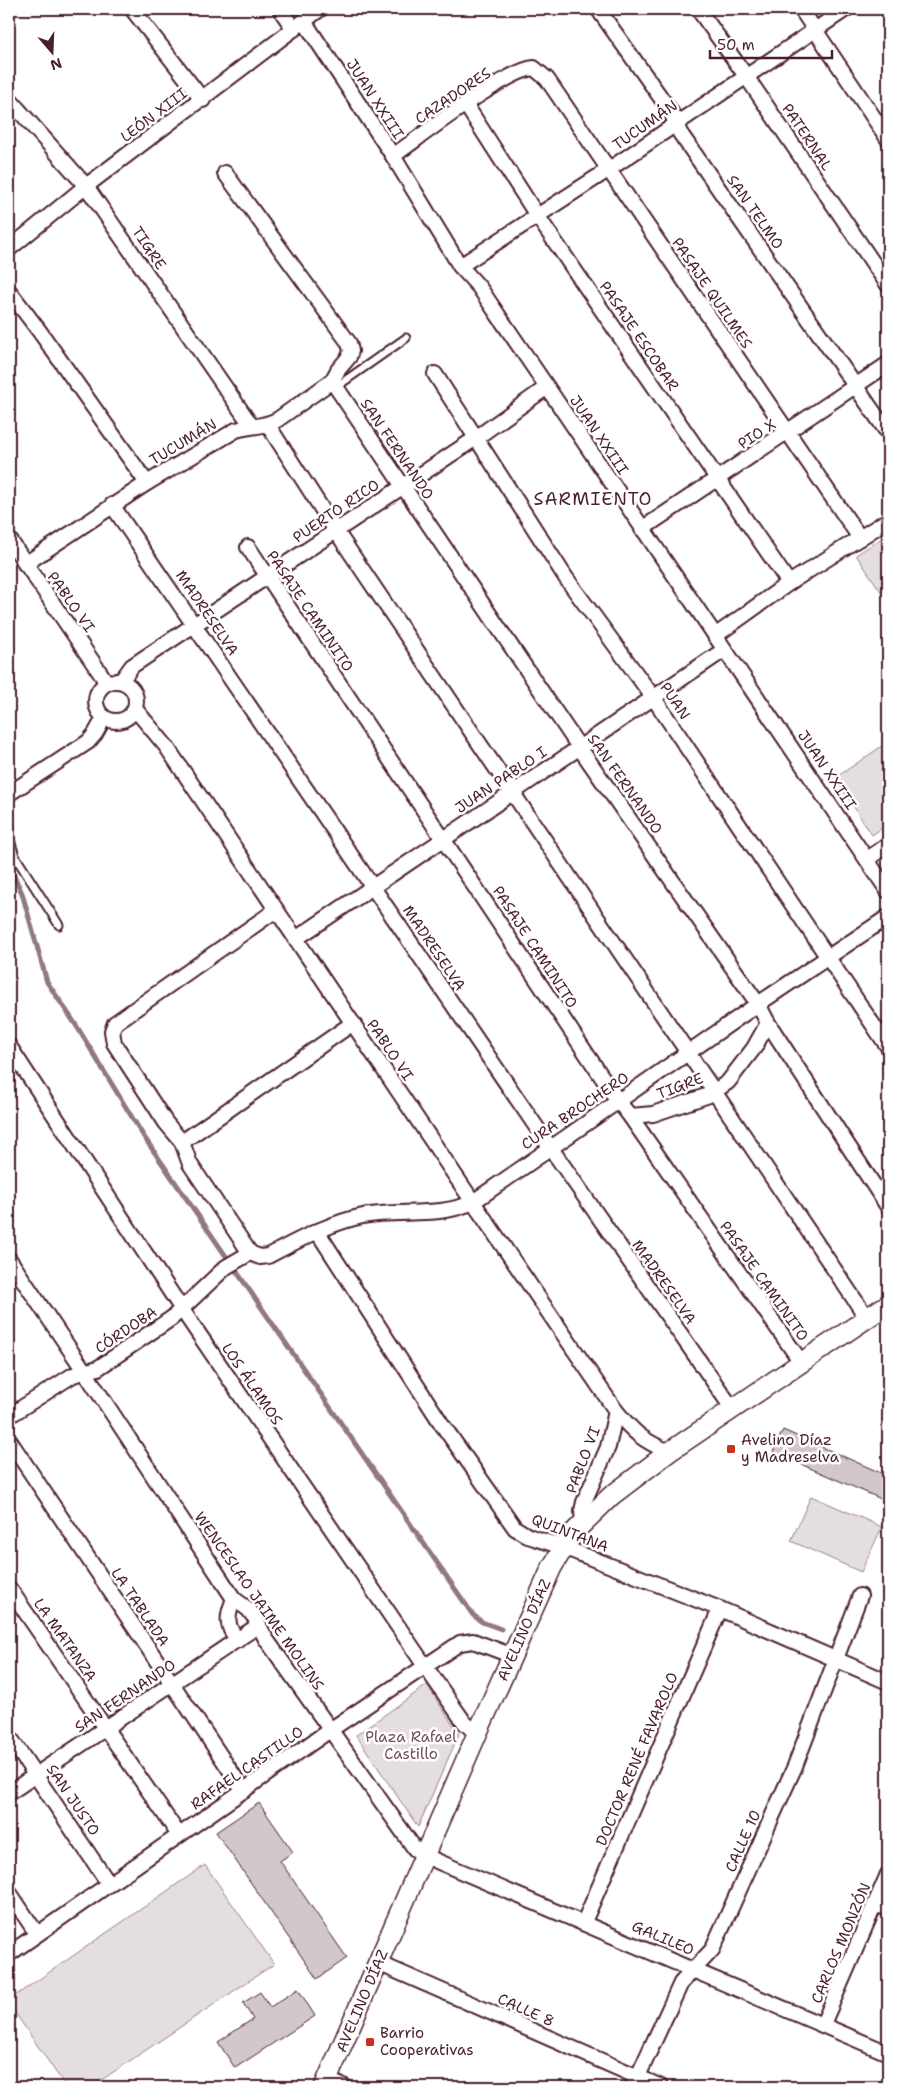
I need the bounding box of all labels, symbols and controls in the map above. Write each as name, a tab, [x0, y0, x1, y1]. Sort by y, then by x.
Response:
north arrow	[28, 28, 78, 78]
scale bar	[710, 28, 832, 60]
text: 50 m	[717, 35, 755, 55]
text: N	[48, 54, 64, 75]
street label: JUAN XXIII	[342, 55, 408, 143]
street label: CAZADORES	[411, 63, 495, 129]
street label: LEÓN XIII	[116, 83, 191, 147]
street label: TUCUMÁN	[608, 94, 681, 155]
street label: PATERNAL	[777, 100, 837, 174]
street label: SAN TELMO	[722, 171, 788, 253]
street label: TIGRE	[127, 222, 171, 274]
street label: PASAJE QUILMES	[667, 234, 757, 352]
street label: PASAJE ESCOBAR	[595, 277, 683, 395]
street label: JUAN XXIII	[565, 391, 633, 479]
street label: SAN FERNANDO	[356, 395, 438, 503]
street label: TUCUMÁN	[145, 413, 220, 470]
street label: PIO X	[734, 414, 780, 454]
street label: PUERTO RICO	[289, 475, 383, 547]
district label: SARMIENTO	[534, 487, 652, 511]
street label: PASAJE CAMINITO	[262, 547, 358, 675]
street label: MADRESELVA	[171, 566, 243, 660]
street label: PABLO VI	[43, 568, 99, 636]
street label: PUAN	[655, 678, 695, 724]
street label: JUAN XXIII	[793, 726, 861, 814]
street label: SAN FERNANDO	[583, 730, 667, 838]
street label: JUAN PABLO I	[451, 742, 551, 818]
street label: PASAJE CAMINITO	[488, 882, 582, 1012]
street label: MADRESELVA	[398, 901, 470, 995]
street label: PABLO VI	[362, 1015, 418, 1085]
street label: CURA BROCHERO	[517, 1068, 633, 1154]
street label: TIGRE	[654, 1068, 706, 1104]
street label: PASAJE CAMINITO	[715, 1217, 813, 1345]
street label: MADRESELVA	[627, 1236, 701, 1328]
street label: CÓRDOBA	[91, 1301, 161, 1358]
street label: LOS ÁLAMOS	[217, 1339, 288, 1429]
street label: PABLO VI	[561, 1424, 605, 1496]
place label: Avelino Díaz y Madreselva	[741, 1430, 840, 1467]
marker: Avelino Díaz y Madreselva	[725, 1443, 737, 1455]
street label: WENCESLAO JAIME MOLINS	[190, 1508, 328, 1694]
street label: QUINTANA	[529, 1509, 611, 1557]
street label: LA TABLADA	[106, 1564, 174, 1650]
street label: AVELINO DÍAZ	[492, 1575, 555, 1684]
street label: LA MATANZA	[29, 1594, 101, 1686]
street label: SAN FERNANDO	[71, 1655, 179, 1737]
street label: DOCTOR RENÉ FAVAROLO	[590, 1669, 683, 1849]
street label: RAFAEL CASTILLO	[187, 1722, 307, 1814]
park label: Plaza Rafael Castillo	[365, 1727, 457, 1764]
street label: SAN JUSTO	[42, 1760, 104, 1840]
street label: CALLE 10	[720, 1807, 766, 1875]
street label: CARLOS MONZÓN	[806, 1879, 875, 2006]
street label: GALILEO	[629, 1916, 697, 1960]
street label: AVELINO DÍAZ	[330, 1946, 393, 2055]
street label: CALLE 8	[494, 1989, 558, 2031]
place label: Barrio Cooperativas	[380, 2023, 474, 2060]
marker: Barrio Cooperativas	[364, 2036, 376, 2048]

